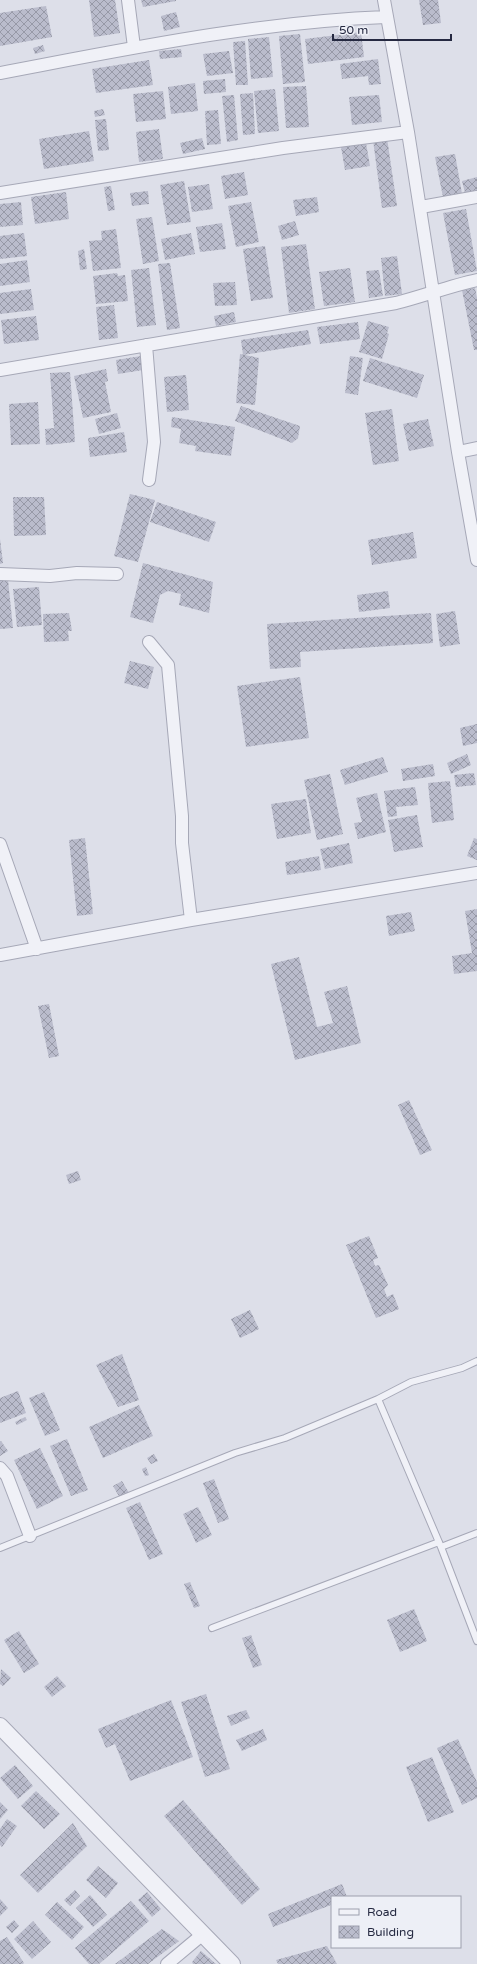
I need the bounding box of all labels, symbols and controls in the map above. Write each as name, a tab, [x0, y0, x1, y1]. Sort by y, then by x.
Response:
scale bar	[333, 16, 451, 42]
text: 50 m	[339, 23, 368, 37]
legend	[331, 1896, 461, 1948]
text: Road	[367, 1905, 397, 1919]
text: Building	[367, 1925, 414, 1939]

